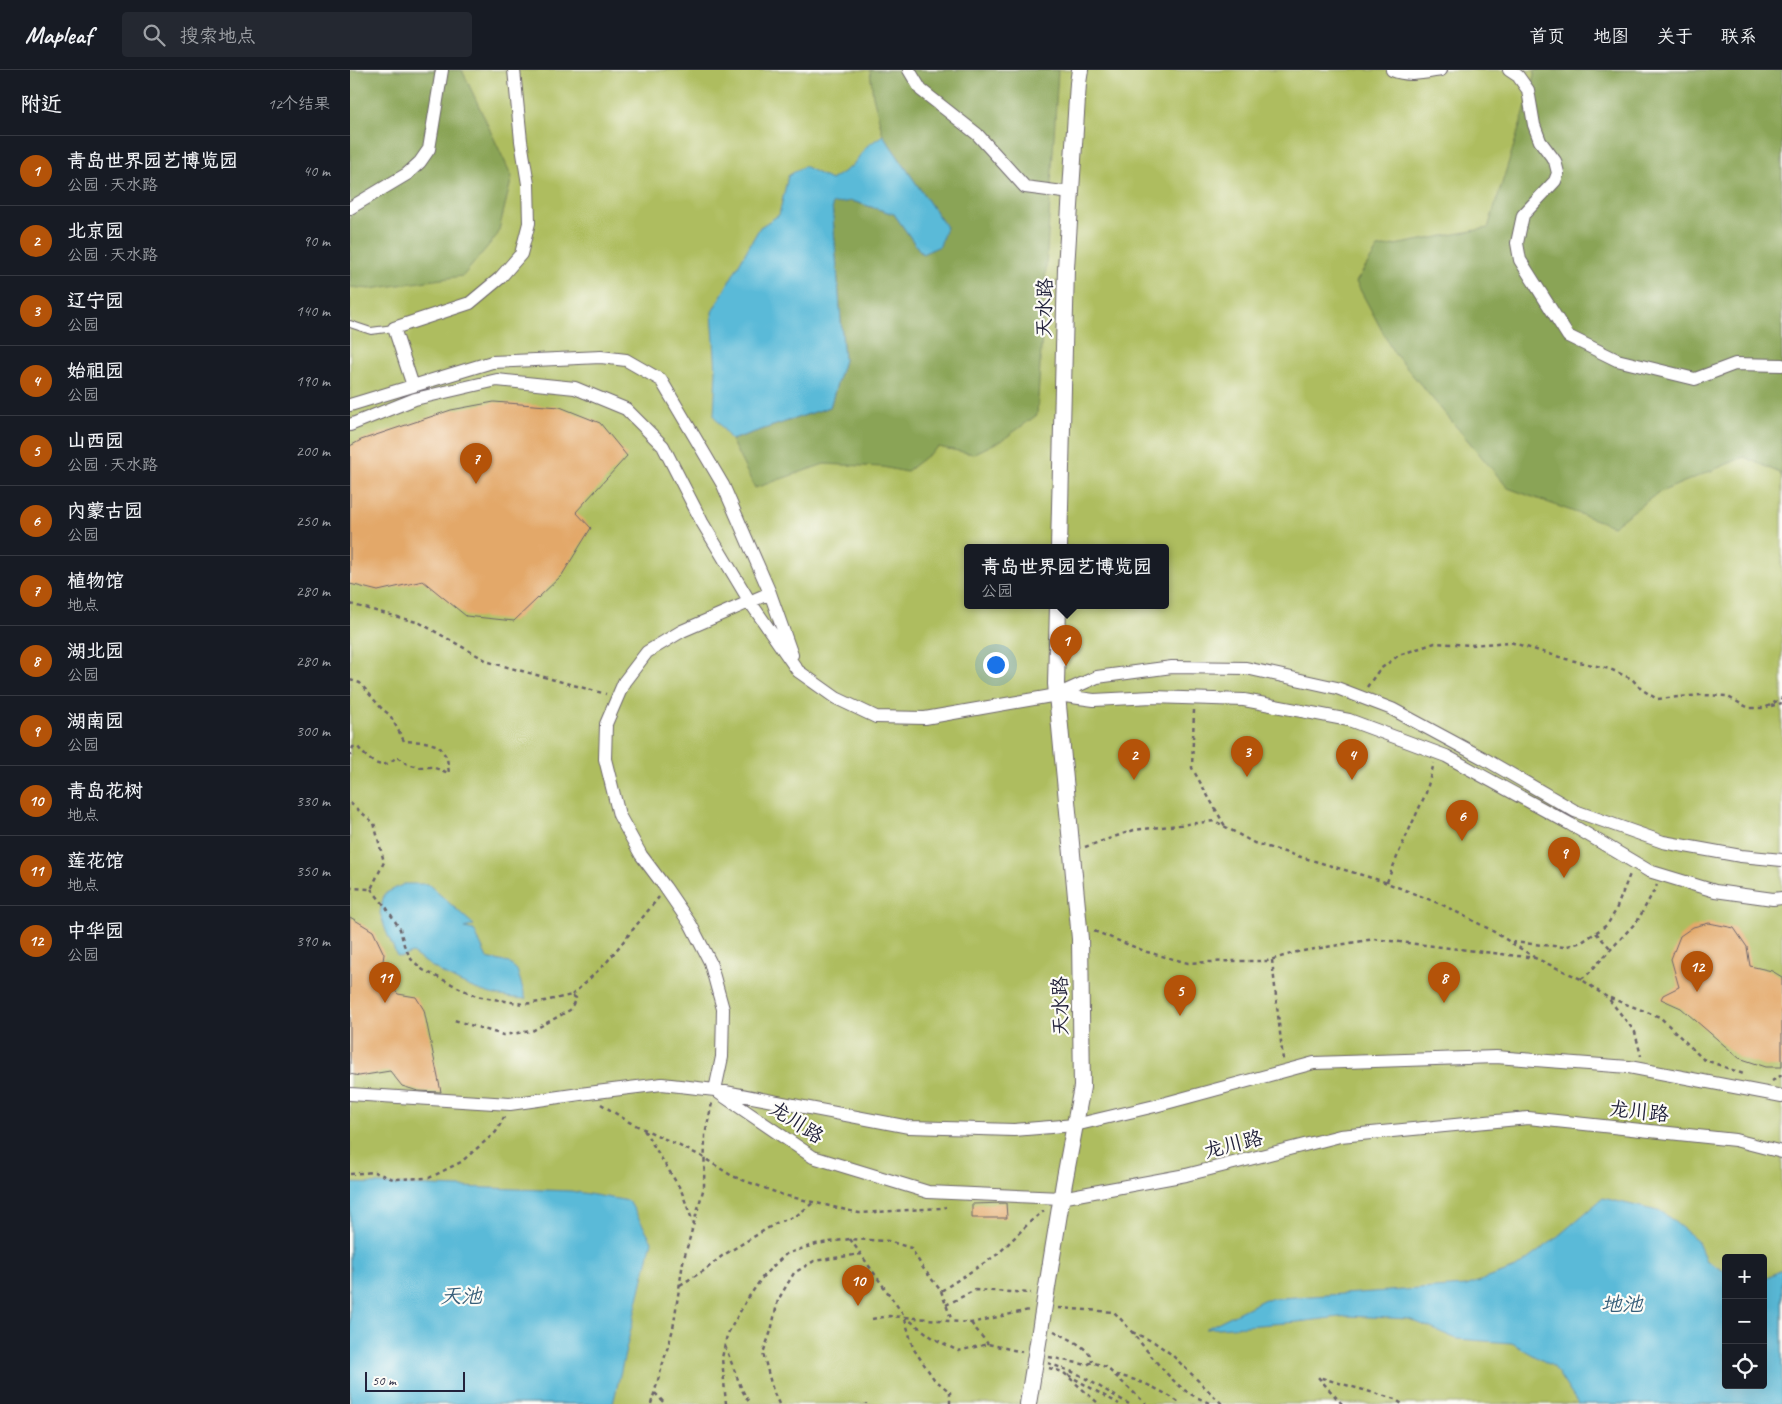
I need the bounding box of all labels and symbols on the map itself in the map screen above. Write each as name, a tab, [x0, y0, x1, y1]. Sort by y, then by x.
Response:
street label: 天水路	[1031, 277, 1058, 338]
pin: 7	[460, 443, 492, 484]
pin: 1	[1050, 625, 1082, 666]
your location	[983, 652, 1009, 678]
pin: 3	[1231, 736, 1263, 777]
pin: 2	[1118, 739, 1150, 780]
pin: 4	[1336, 739, 1368, 780]
pin: 6	[1446, 800, 1478, 841]
pin: 9	[1548, 837, 1580, 878]
pin: 12	[1681, 951, 1713, 992]
pin: 11	[369, 962, 401, 1003]
pin: 8	[1428, 962, 1460, 1003]
street label: 天水路	[1047, 975, 1074, 1036]
pin: 5	[1164, 975, 1196, 1016]
street label: 龙川路	[765, 1096, 830, 1150]
street label: 龙川路	[1608, 1096, 1671, 1127]
street label: 龙川路	[1201, 1125, 1266, 1164]
pin: 10	[842, 1265, 874, 1306]
water label: 天池	[440, 1283, 483, 1309]
water label: 地池	[1601, 1291, 1644, 1317]
scale bar	[365, 1369, 465, 1392]

